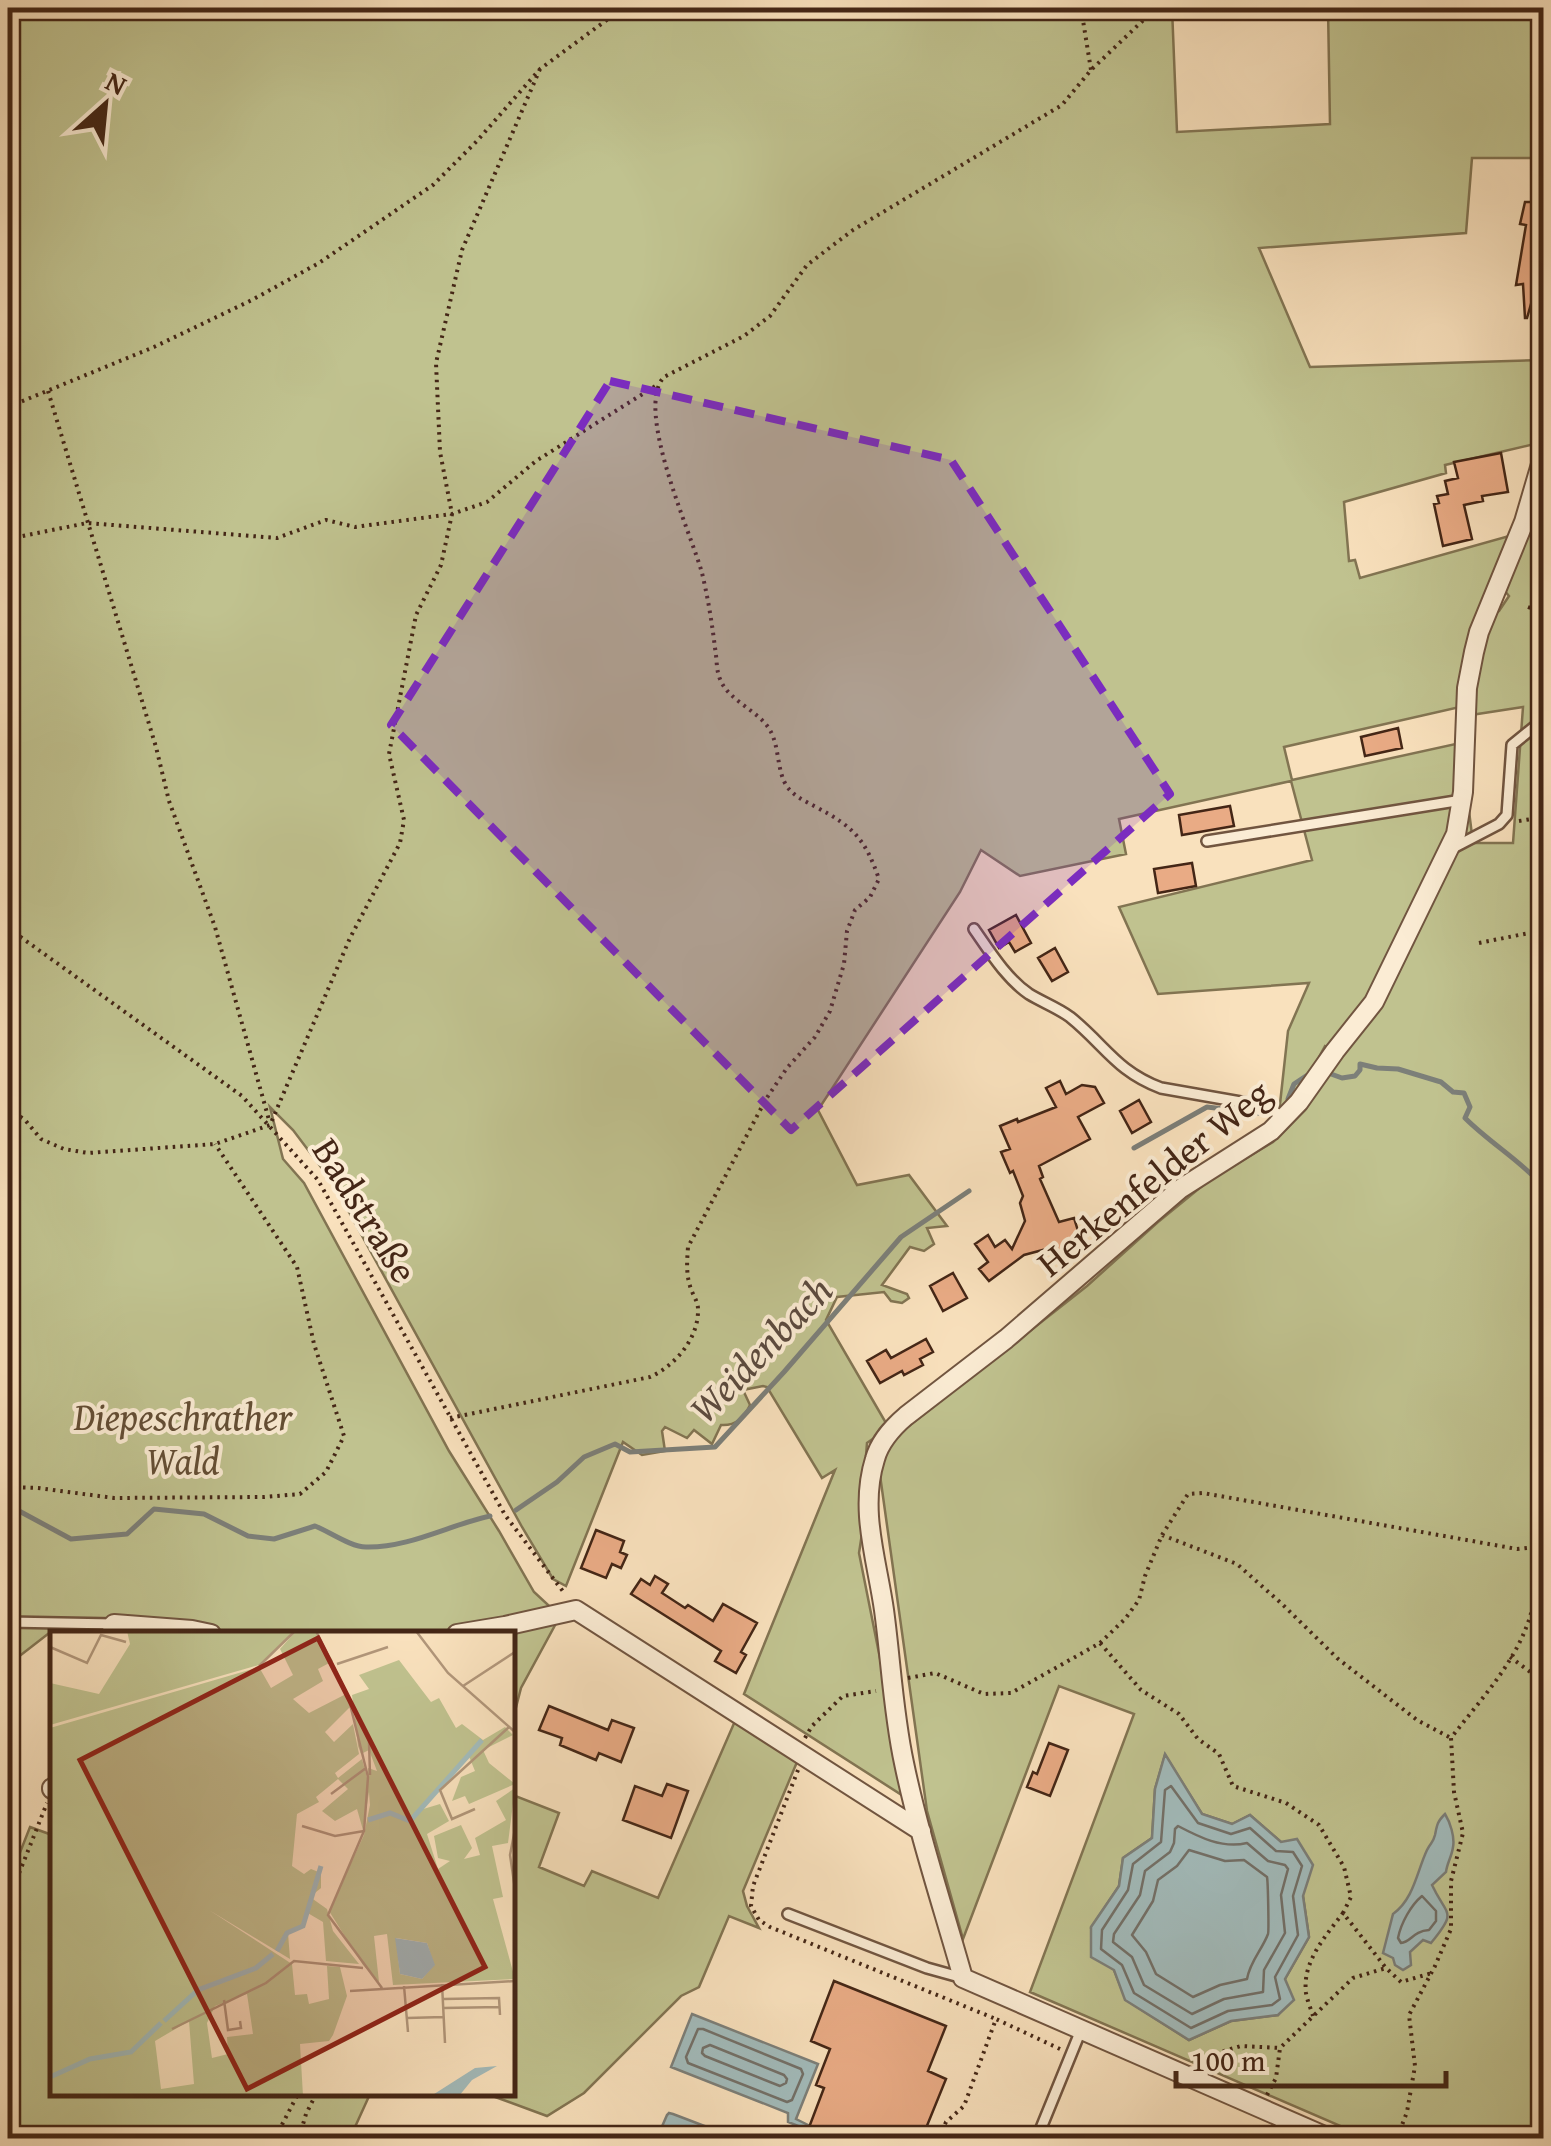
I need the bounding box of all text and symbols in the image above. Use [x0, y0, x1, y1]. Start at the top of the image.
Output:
north arrow [55, 55, 155, 155]
text: N [99, 60, 134, 105]
street label: Herkenfelder Weg [1024, 1065, 1282, 1289]
street label: Badstraße [299, 1127, 433, 1293]
water label: Weidenbach [675, 1262, 845, 1436]
park label: Diepeschrather Wald [73, 1388, 294, 1488]
inset map [50, 1631, 515, 2096]
scale bar [1176, 2026, 1446, 2088]
text: 100 m [1191, 2038, 1266, 2082]

